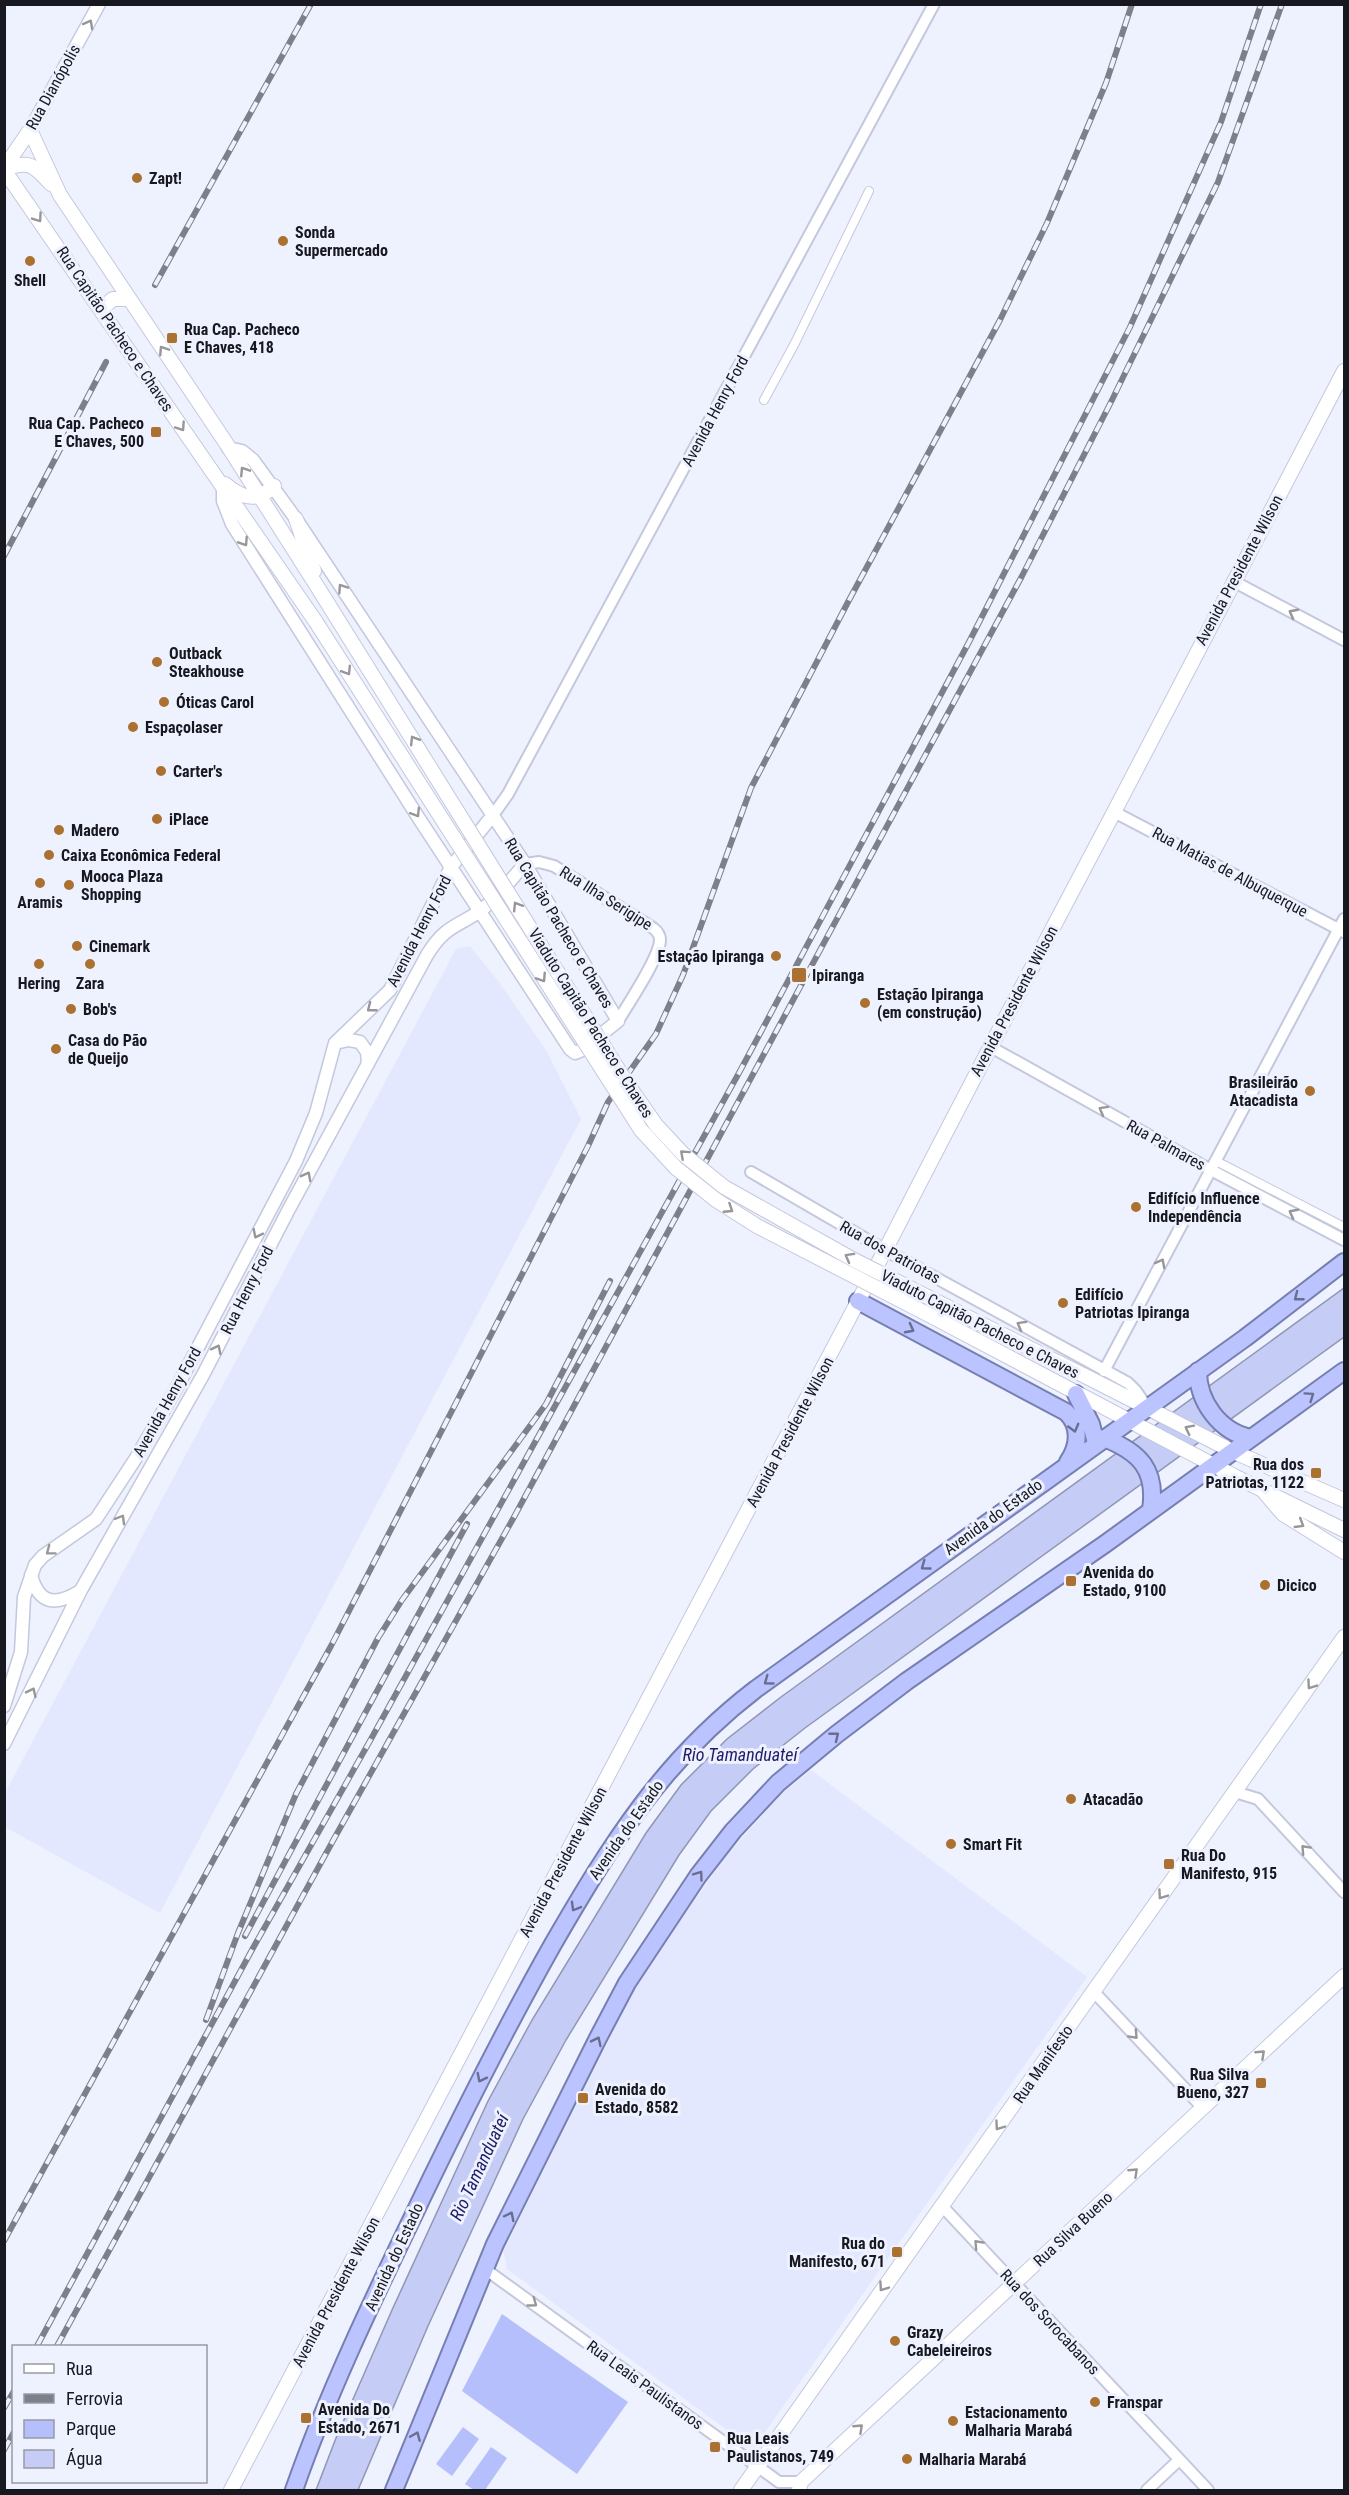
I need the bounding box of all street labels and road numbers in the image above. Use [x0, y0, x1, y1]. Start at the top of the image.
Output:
street label: Rua Dianópolis [22, 41, 84, 133]
street label: Rua Capitão Pacheco e Chaves [53, 243, 177, 415]
street label: Avenida Henry Ford [678, 352, 752, 470]
street label: Avenida Presidente Wilson [1191, 492, 1287, 648]
street label: Rua Matias de Albuquerque [1149, 823, 1311, 921]
street label: Rua Capitão Pacheco e Chaves [501, 834, 617, 1012]
street label: Rua Ilha Serigipe [556, 862, 656, 934]
street label: Avenida Henry Ford [383, 872, 455, 990]
street label: Avenida Presidente Wilson [966, 923, 1062, 1079]
street label: Viaduto Capitão Pacheco e Chaves [525, 925, 657, 1121]
street label: Rua Palmares [1123, 1116, 1209, 1174]
street label: Rua dos Patriotas [836, 1217, 944, 1287]
street label: Rua Henry Ford [217, 1243, 277, 1337]
street label: Viaduto Capitão Pacheco e Chaves [878, 1266, 1082, 1382]
street label: Avenida Henry Ford [129, 1344, 205, 1460]
street label: Avenida Presidente Wilson [742, 1354, 838, 1510]
street label: Avenida do Estado [940, 1475, 1046, 1559]
street label: Avenida do Estado [585, 1777, 667, 1883]
street label: Avenida Presidente Wilson [515, 1784, 611, 1940]
street label: Rua Manifesto [1009, 2021, 1077, 2107]
street label: Rua Silva Bueno [1030, 2188, 1116, 2270]
street label: Avenida do Estado [361, 2200, 427, 2314]
street label: Avenida Presidente Wilson [288, 2214, 384, 2370]
street label: Rua dos Sorocabanos [996, 2265, 1104, 2379]
street label: Rua Leais Paulistanos [583, 2336, 707, 2434]

